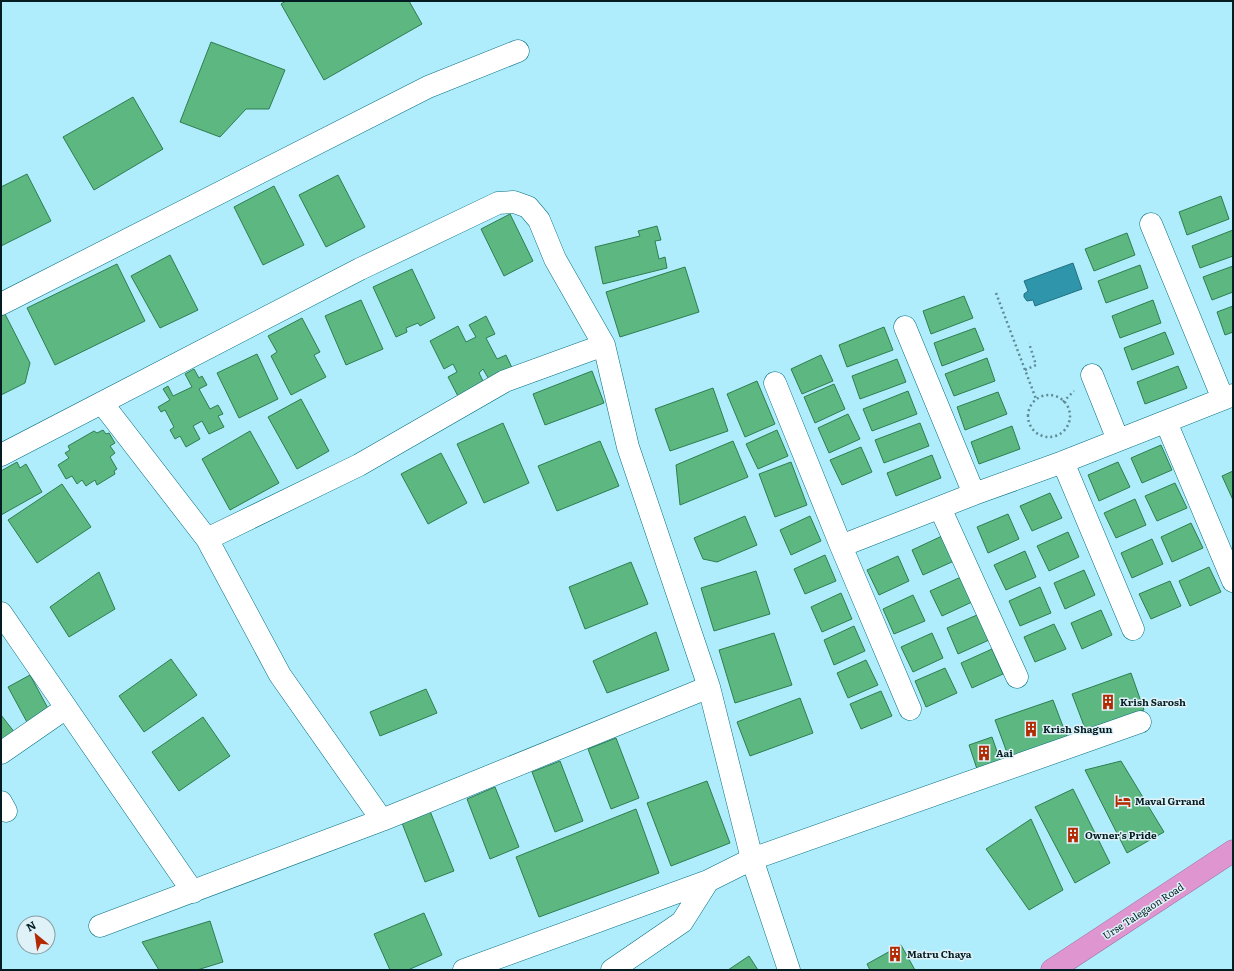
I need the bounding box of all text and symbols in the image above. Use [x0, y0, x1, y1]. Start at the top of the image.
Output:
building icon: Krish Sarosh [1099, 693, 1117, 711]
place label: Krish Sarosh [1120, 694, 1186, 709]
building icon: Krish Shagun [1022, 720, 1040, 738]
place label: Krish Shagun [1043, 721, 1112, 736]
building icon: Aai [975, 744, 993, 762]
place label: Aai [996, 745, 1013, 760]
hotel icon: Maval Grrand [1114, 792, 1132, 810]
place label: Maval Grrand [1135, 793, 1206, 808]
building icon: Owner's Pride [1064, 826, 1082, 844]
place label: Owner's Pride [1085, 827, 1157, 842]
street label: Urse Talegaon Road [1099, 879, 1186, 943]
north arrow [16, 915, 56, 955]
text: N [23, 916, 39, 935]
building icon: Matru Chaya [886, 945, 904, 963]
place label: Matru Chaya [907, 946, 972, 961]

